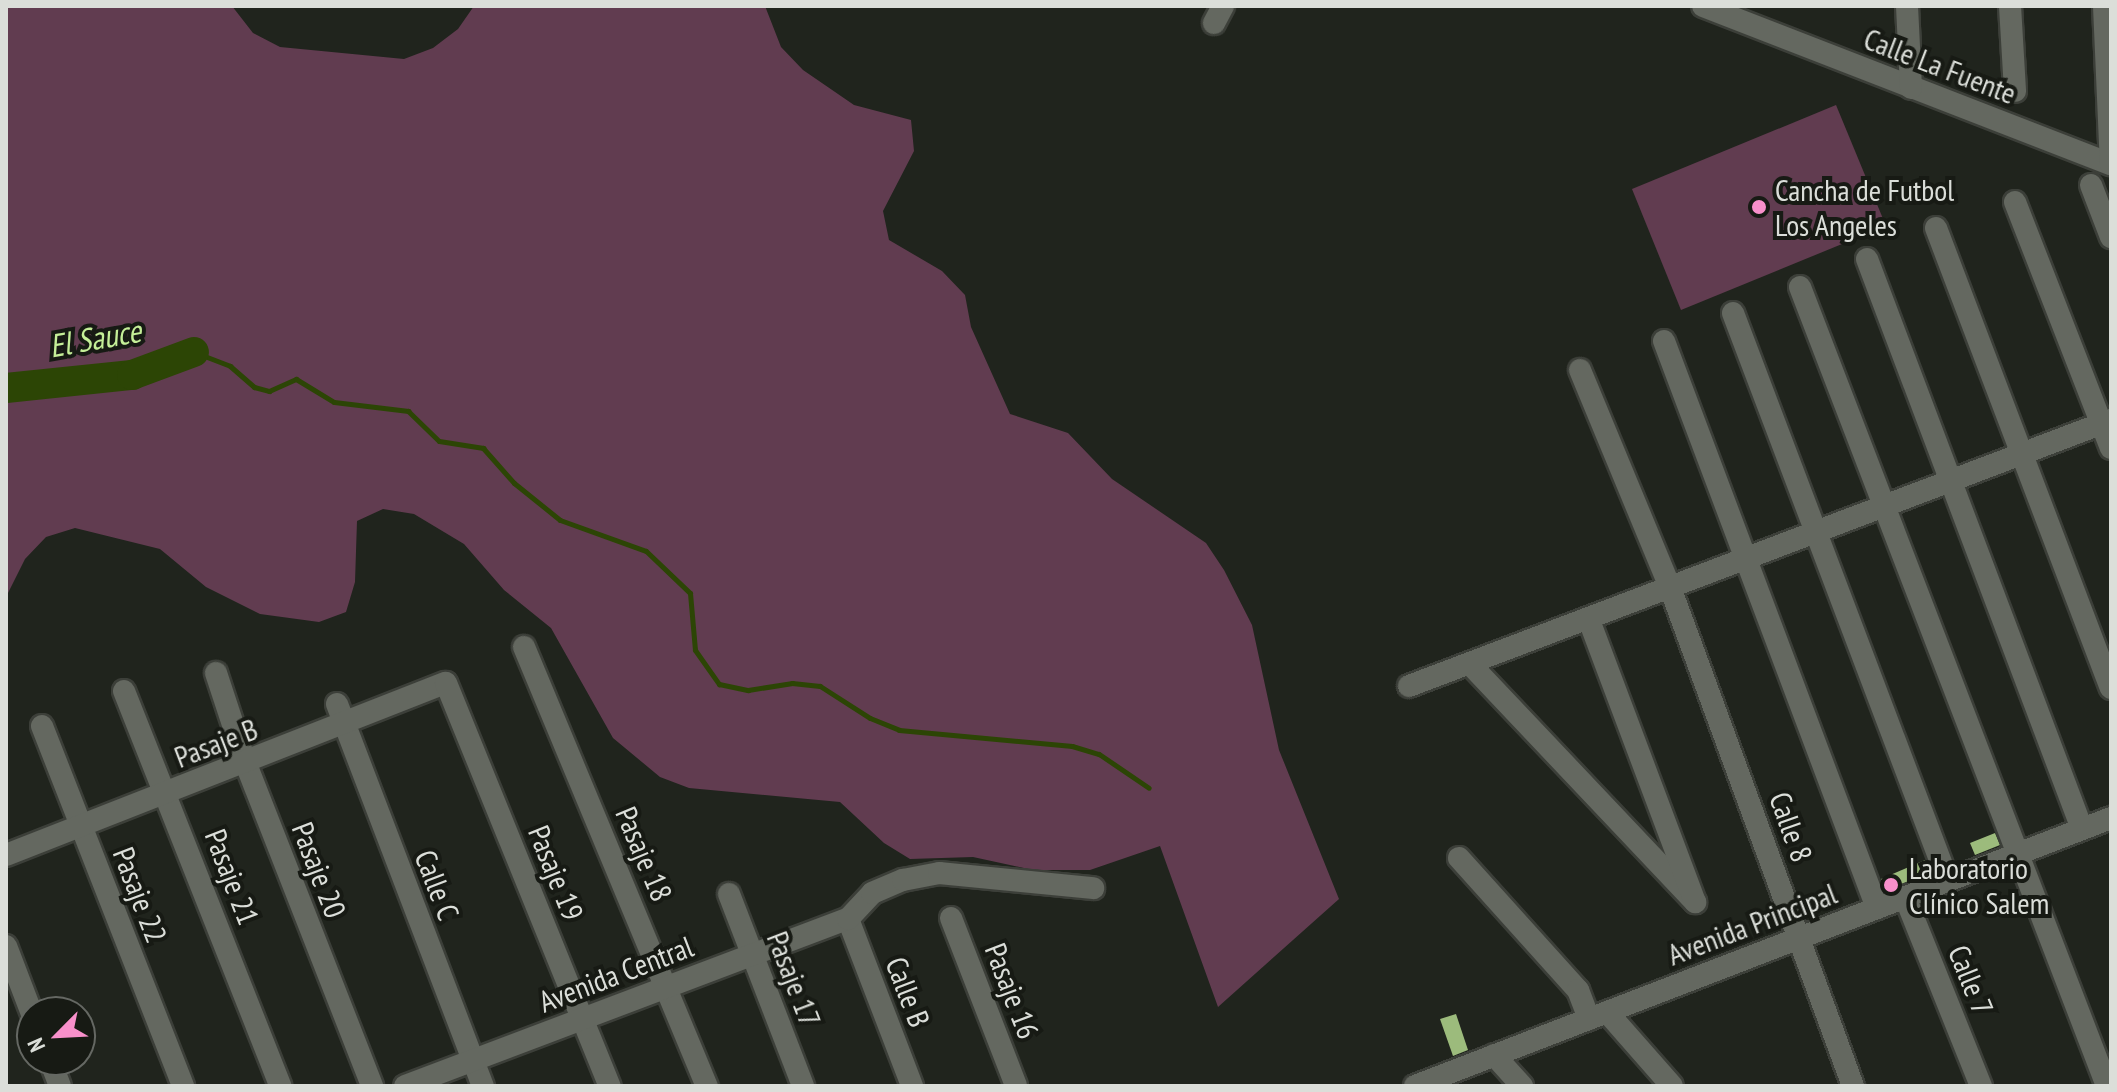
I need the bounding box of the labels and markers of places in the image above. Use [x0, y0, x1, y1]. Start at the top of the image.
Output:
place label: Cancha de Futbol Los Angeles [1775, 172, 1954, 242]
marker: Cancha de Futbol Los Angeles [1750, 198, 1768, 216]
place label: Laboratorio Clínico Salem [1909, 850, 2049, 920]
marker: Laboratorio Clínico Salem [1880, 874, 1902, 896]

